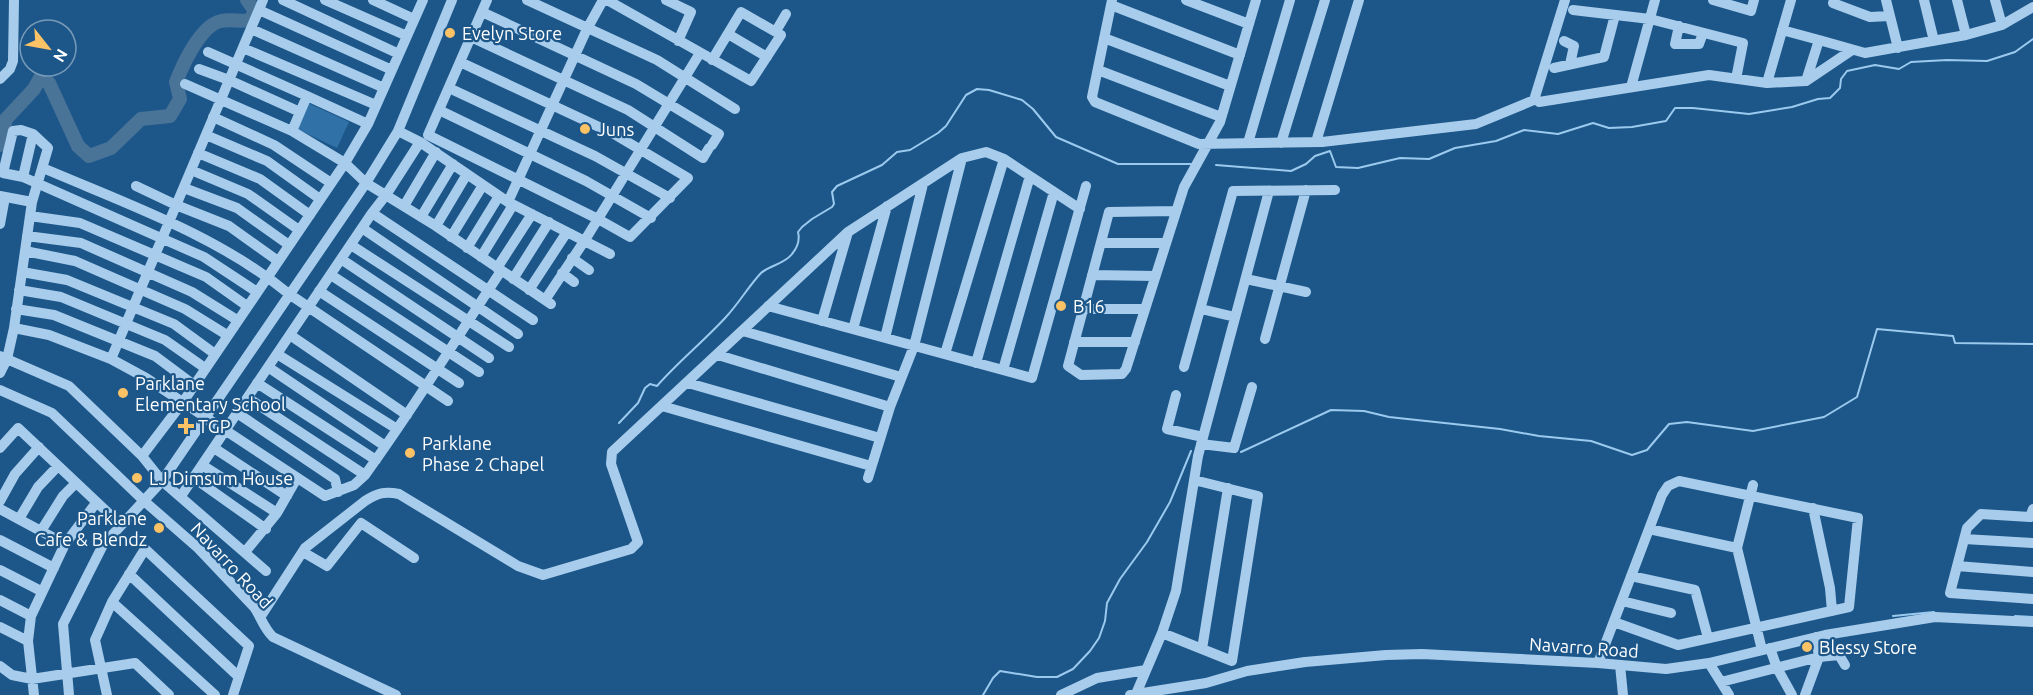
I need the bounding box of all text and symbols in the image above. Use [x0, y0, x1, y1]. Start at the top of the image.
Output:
north arrow [18, 18, 78, 78]
place label: Evelyn Store [462, 23, 562, 43]
marker: Evelyn Store [443, 26, 457, 40]
text: N [50, 46, 72, 65]
place label: Juns [597, 119, 634, 139]
marker: Juns [578, 122, 592, 136]
place label: B16 [1073, 296, 1105, 316]
marker: B16 [1054, 299, 1068, 313]
place label: Parklane Elementary School [135, 373, 286, 414]
marker: Parklane Elementary School [116, 386, 130, 400]
place label: TGP [198, 416, 231, 436]
marker: TGP [179, 419, 193, 433]
place label: Parklane Phase 2 Chapel [422, 433, 544, 474]
marker: Parklane Phase 2 Chapel [403, 446, 417, 460]
place label: LJ Dimsum House [149, 468, 293, 488]
marker: LJ Dimsum House [130, 471, 144, 485]
place label: Parklane Cafe & Blendz [35, 508, 147, 549]
street label: Navarro Road [187, 518, 277, 612]
marker: Parklane Cafe & Blendz [152, 521, 166, 535]
street label: Navarro Road [1528, 633, 1640, 661]
place label: Blessy Store [1819, 637, 1917, 657]
marker: Blessy Store [1800, 640, 1814, 654]

